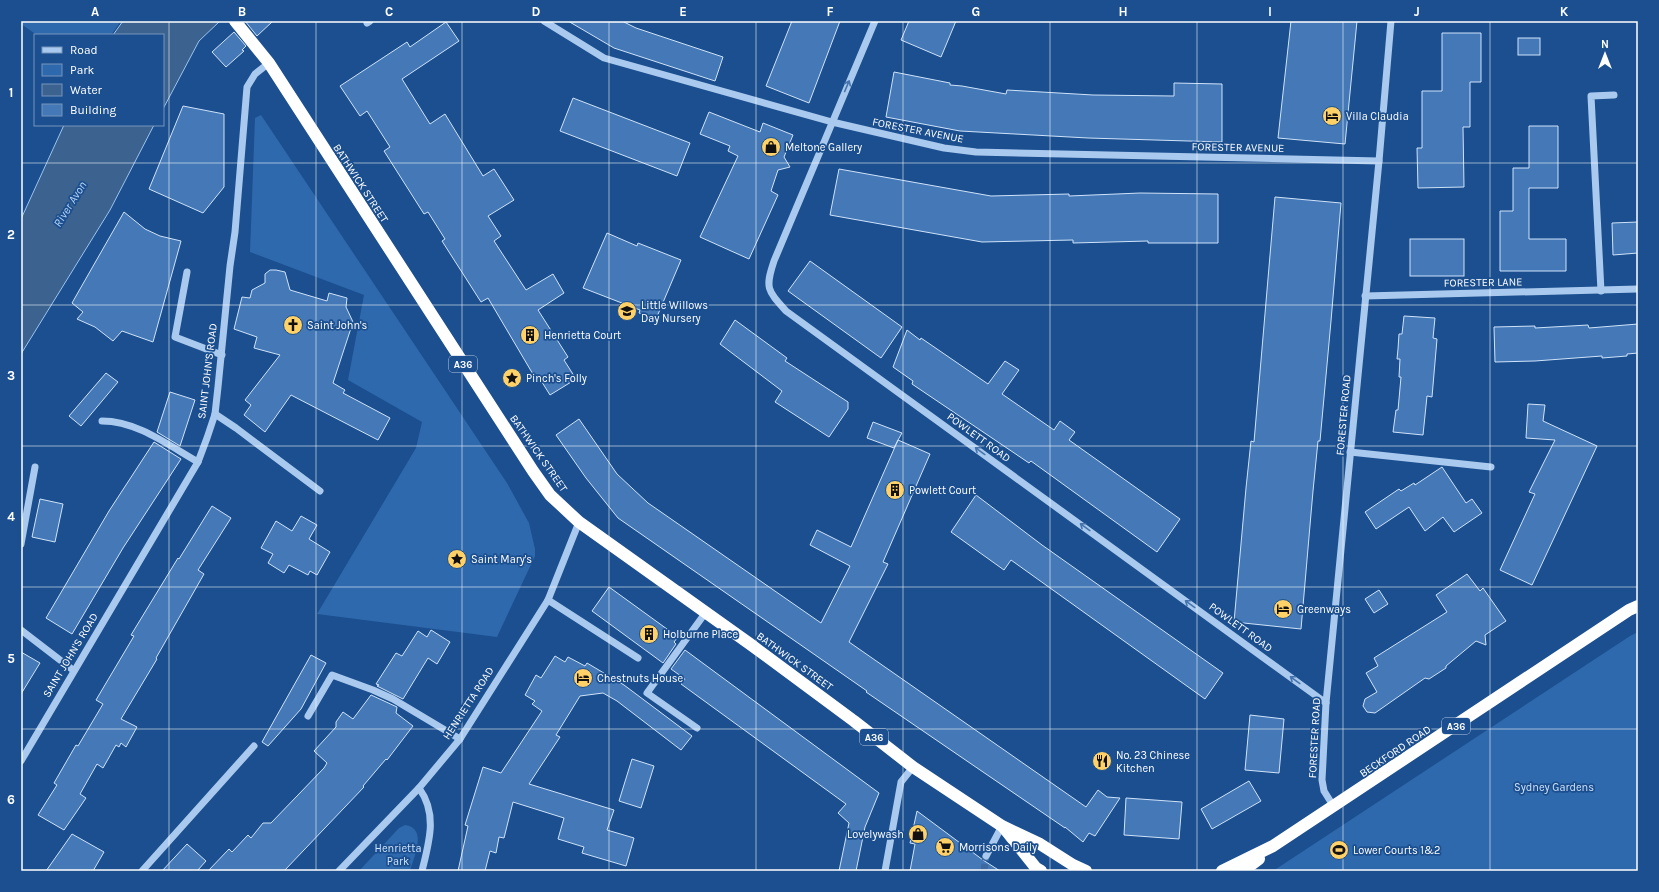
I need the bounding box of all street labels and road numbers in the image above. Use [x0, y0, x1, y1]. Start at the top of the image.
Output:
street label: FORESTER AVENUE [871, 115, 965, 146]
street label: FORESTER AVENUE [1192, 140, 1284, 155]
street label: BATHWICK STREET [330, 141, 391, 226]
street label: FORESTER LANE [1444, 275, 1522, 290]
street label: SAINT JOHN'S ROAD [195, 322, 220, 420]
road number: A36 [449, 356, 477, 372]
street label: FORESTER ROAD [1333, 374, 1353, 456]
street label: POWLETT ROAD [944, 410, 1013, 465]
street label: BATHWICK STREET [507, 412, 570, 495]
street label: POWLETT ROAD [1206, 600, 1275, 655]
street label: SAINT JOHN'S ROAD [40, 611, 101, 700]
street label: BATHWICK STREET [754, 629, 836, 694]
street label: HENRIETTA ROAD [440, 665, 497, 742]
street label: FORESTER ROAD [1306, 697, 1323, 779]
road number: A36 [1442, 718, 1470, 734]
street label: BECKFORD ROAD [1357, 723, 1433, 780]
road number: A36 [860, 729, 888, 745]

